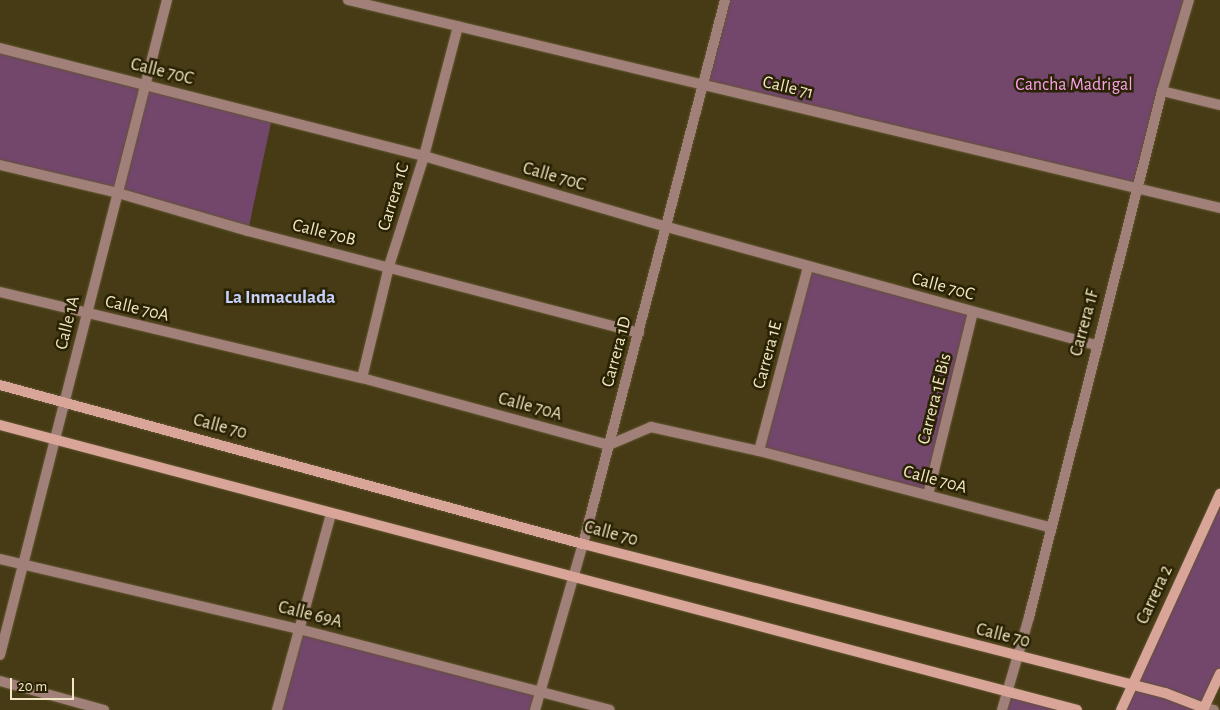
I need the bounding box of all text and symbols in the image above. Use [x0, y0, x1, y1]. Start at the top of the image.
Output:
street label: Calle 70C [128, 54, 196, 90]
street label: Calle 71 [760, 72, 816, 104]
park label: Cancha Madrigal [1015, 74, 1133, 96]
street label: Calle 70C [520, 158, 588, 196]
street label: Carrera 1C [373, 160, 415, 234]
street label: Calle 70B [290, 215, 358, 251]
street label: Calle 70C [909, 268, 977, 306]
district label: La Inmaculada [225, 287, 335, 309]
street label: Carrera 1F [1066, 287, 1104, 359]
street label: Calle 70A [103, 291, 171, 327]
street label: Calle 1A [51, 294, 85, 352]
street label: Carrera 1D [597, 314, 637, 390]
street label: Carrera 1E [749, 319, 787, 391]
street label: Carrera 1E Bis [913, 351, 957, 447]
street label: Calle 70A [496, 388, 564, 426]
street label: Calle 70 [191, 409, 249, 445]
street label: Calle 70A [901, 461, 969, 499]
street label: Calle 70 [582, 516, 640, 552]
street label: Carrera 2 [1132, 562, 1178, 628]
street label: Calle 69A [276, 597, 344, 633]
street label: Calle 70 [974, 619, 1032, 653]
scale bar [12, 668, 76, 700]
text: 20 m [18, 679, 47, 694]

